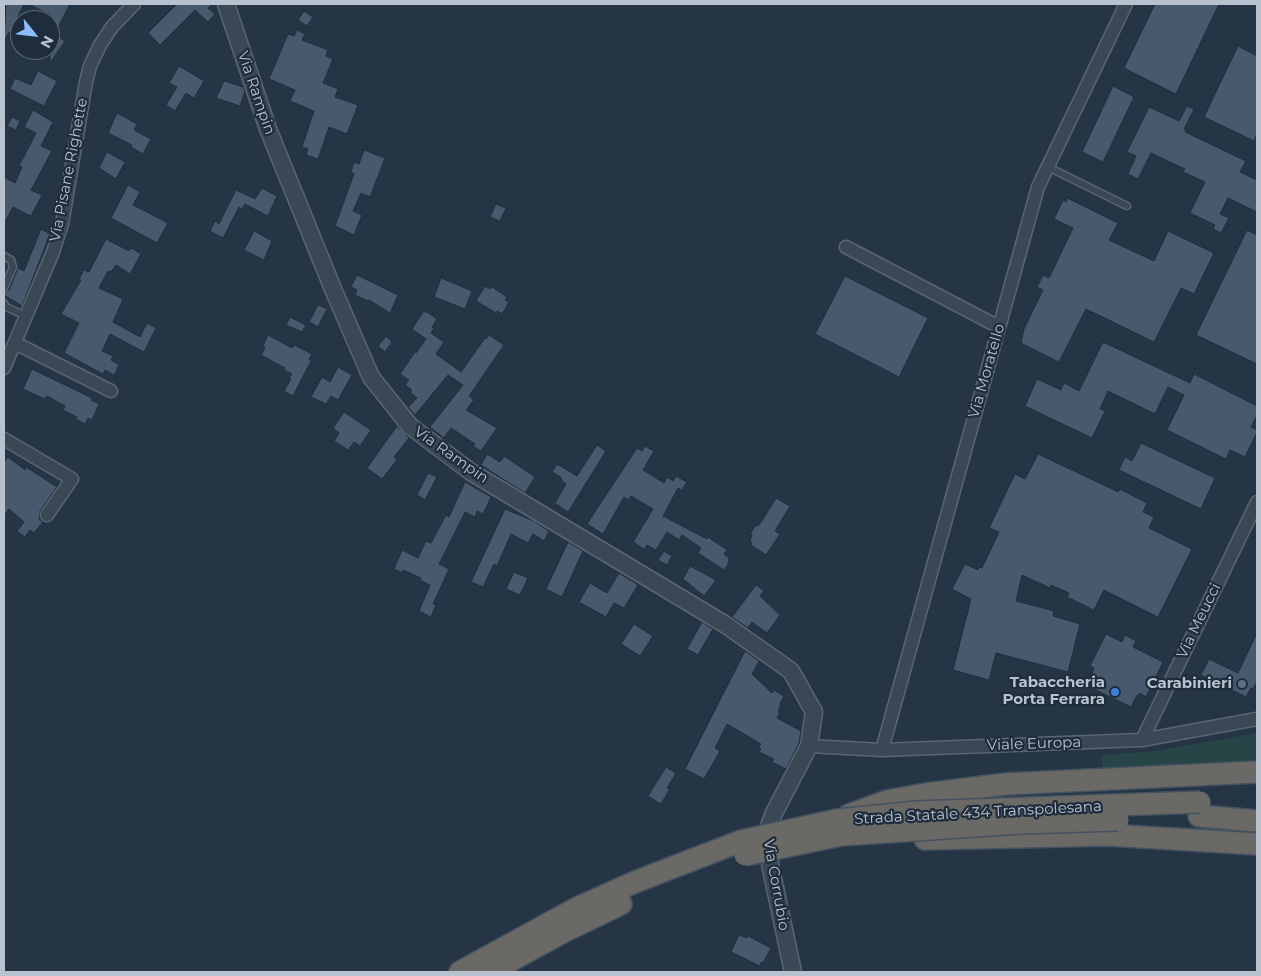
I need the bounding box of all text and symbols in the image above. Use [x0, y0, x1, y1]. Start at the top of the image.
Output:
north arrow [10, 10, 60, 60]
text: N [37, 32, 58, 51]
street label: Via Rampin [233, 49, 279, 137]
street label: Via Pisane Righette [46, 97, 92, 243]
street label: Via Moratello [965, 322, 1009, 420]
street label: Via Rampin [410, 423, 492, 487]
street label: Via Meucci [1173, 581, 1225, 661]
place label: Tabaccheria Porta Ferrara [1002, 674, 1105, 709]
place label: Carabinieri [1147, 675, 1232, 693]
marker: Carabinieri [1236, 678, 1248, 690]
marker: Tabaccheria Porta Ferrara [1109, 686, 1121, 698]
street label: Viale Europa [987, 733, 1081, 755]
street label: Strada Statale 434 Transpolesana [854, 798, 1102, 828]
street label: Via Corrubio [759, 838, 793, 932]

